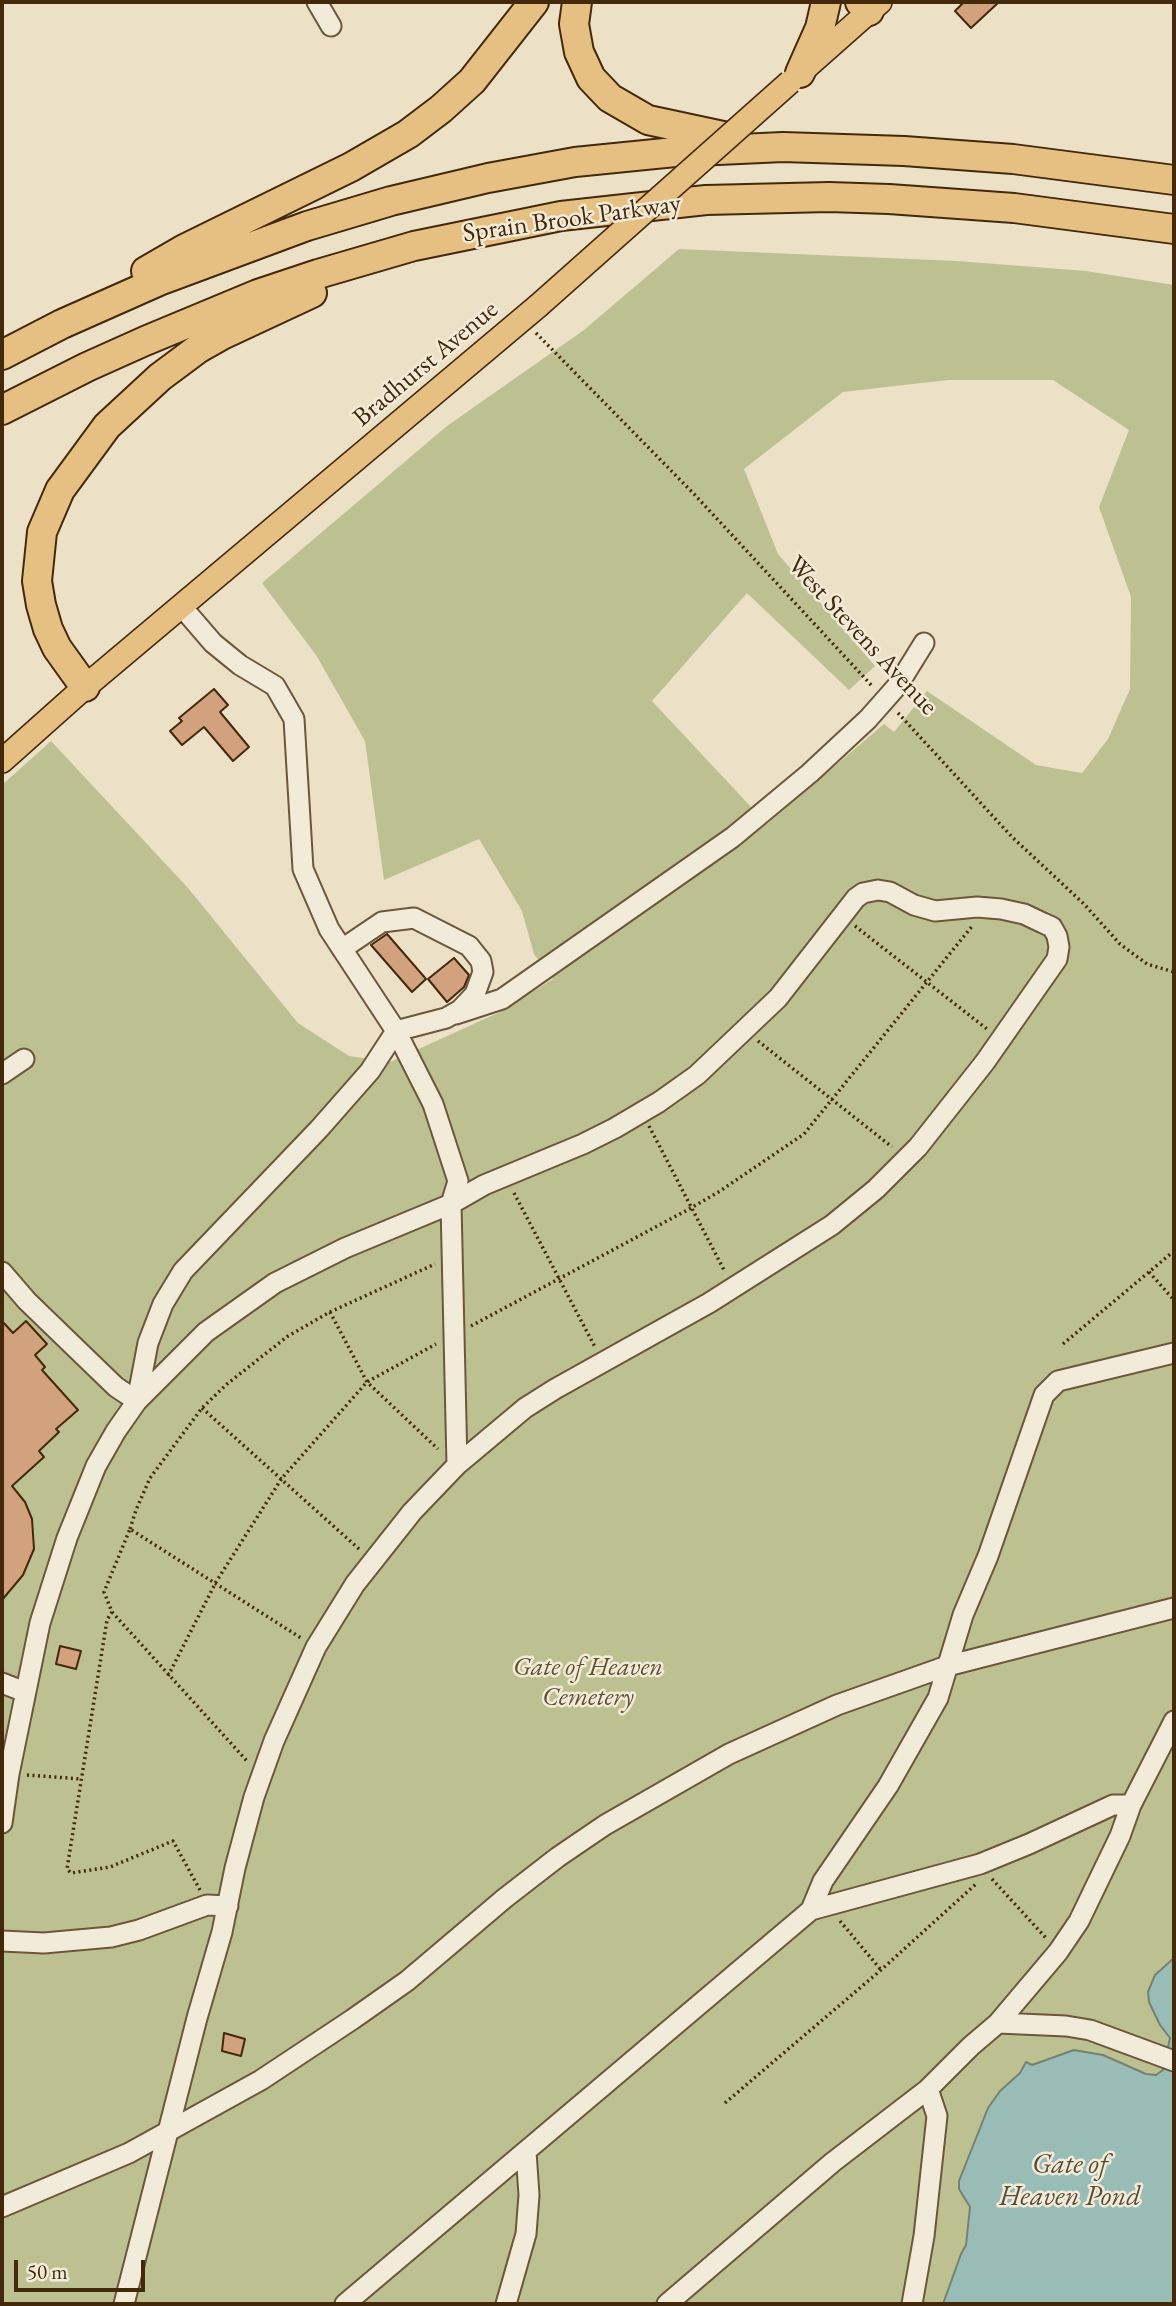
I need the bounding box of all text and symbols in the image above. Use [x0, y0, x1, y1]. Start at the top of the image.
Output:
street label: Sprain Brook Parkway [461, 188, 683, 250]
street label: Bradhurst Avenue [347, 294, 505, 434]
street label: West Stevens Avenue [780, 550, 944, 722]
park label: Gate of Heaven Cemetery [513, 1652, 663, 1714]
water label: Gate of Heaven Pond [999, 2148, 1141, 2214]
scale bar [18, 2246, 149, 2290]
text: 50 m [27, 2258, 68, 2285]

